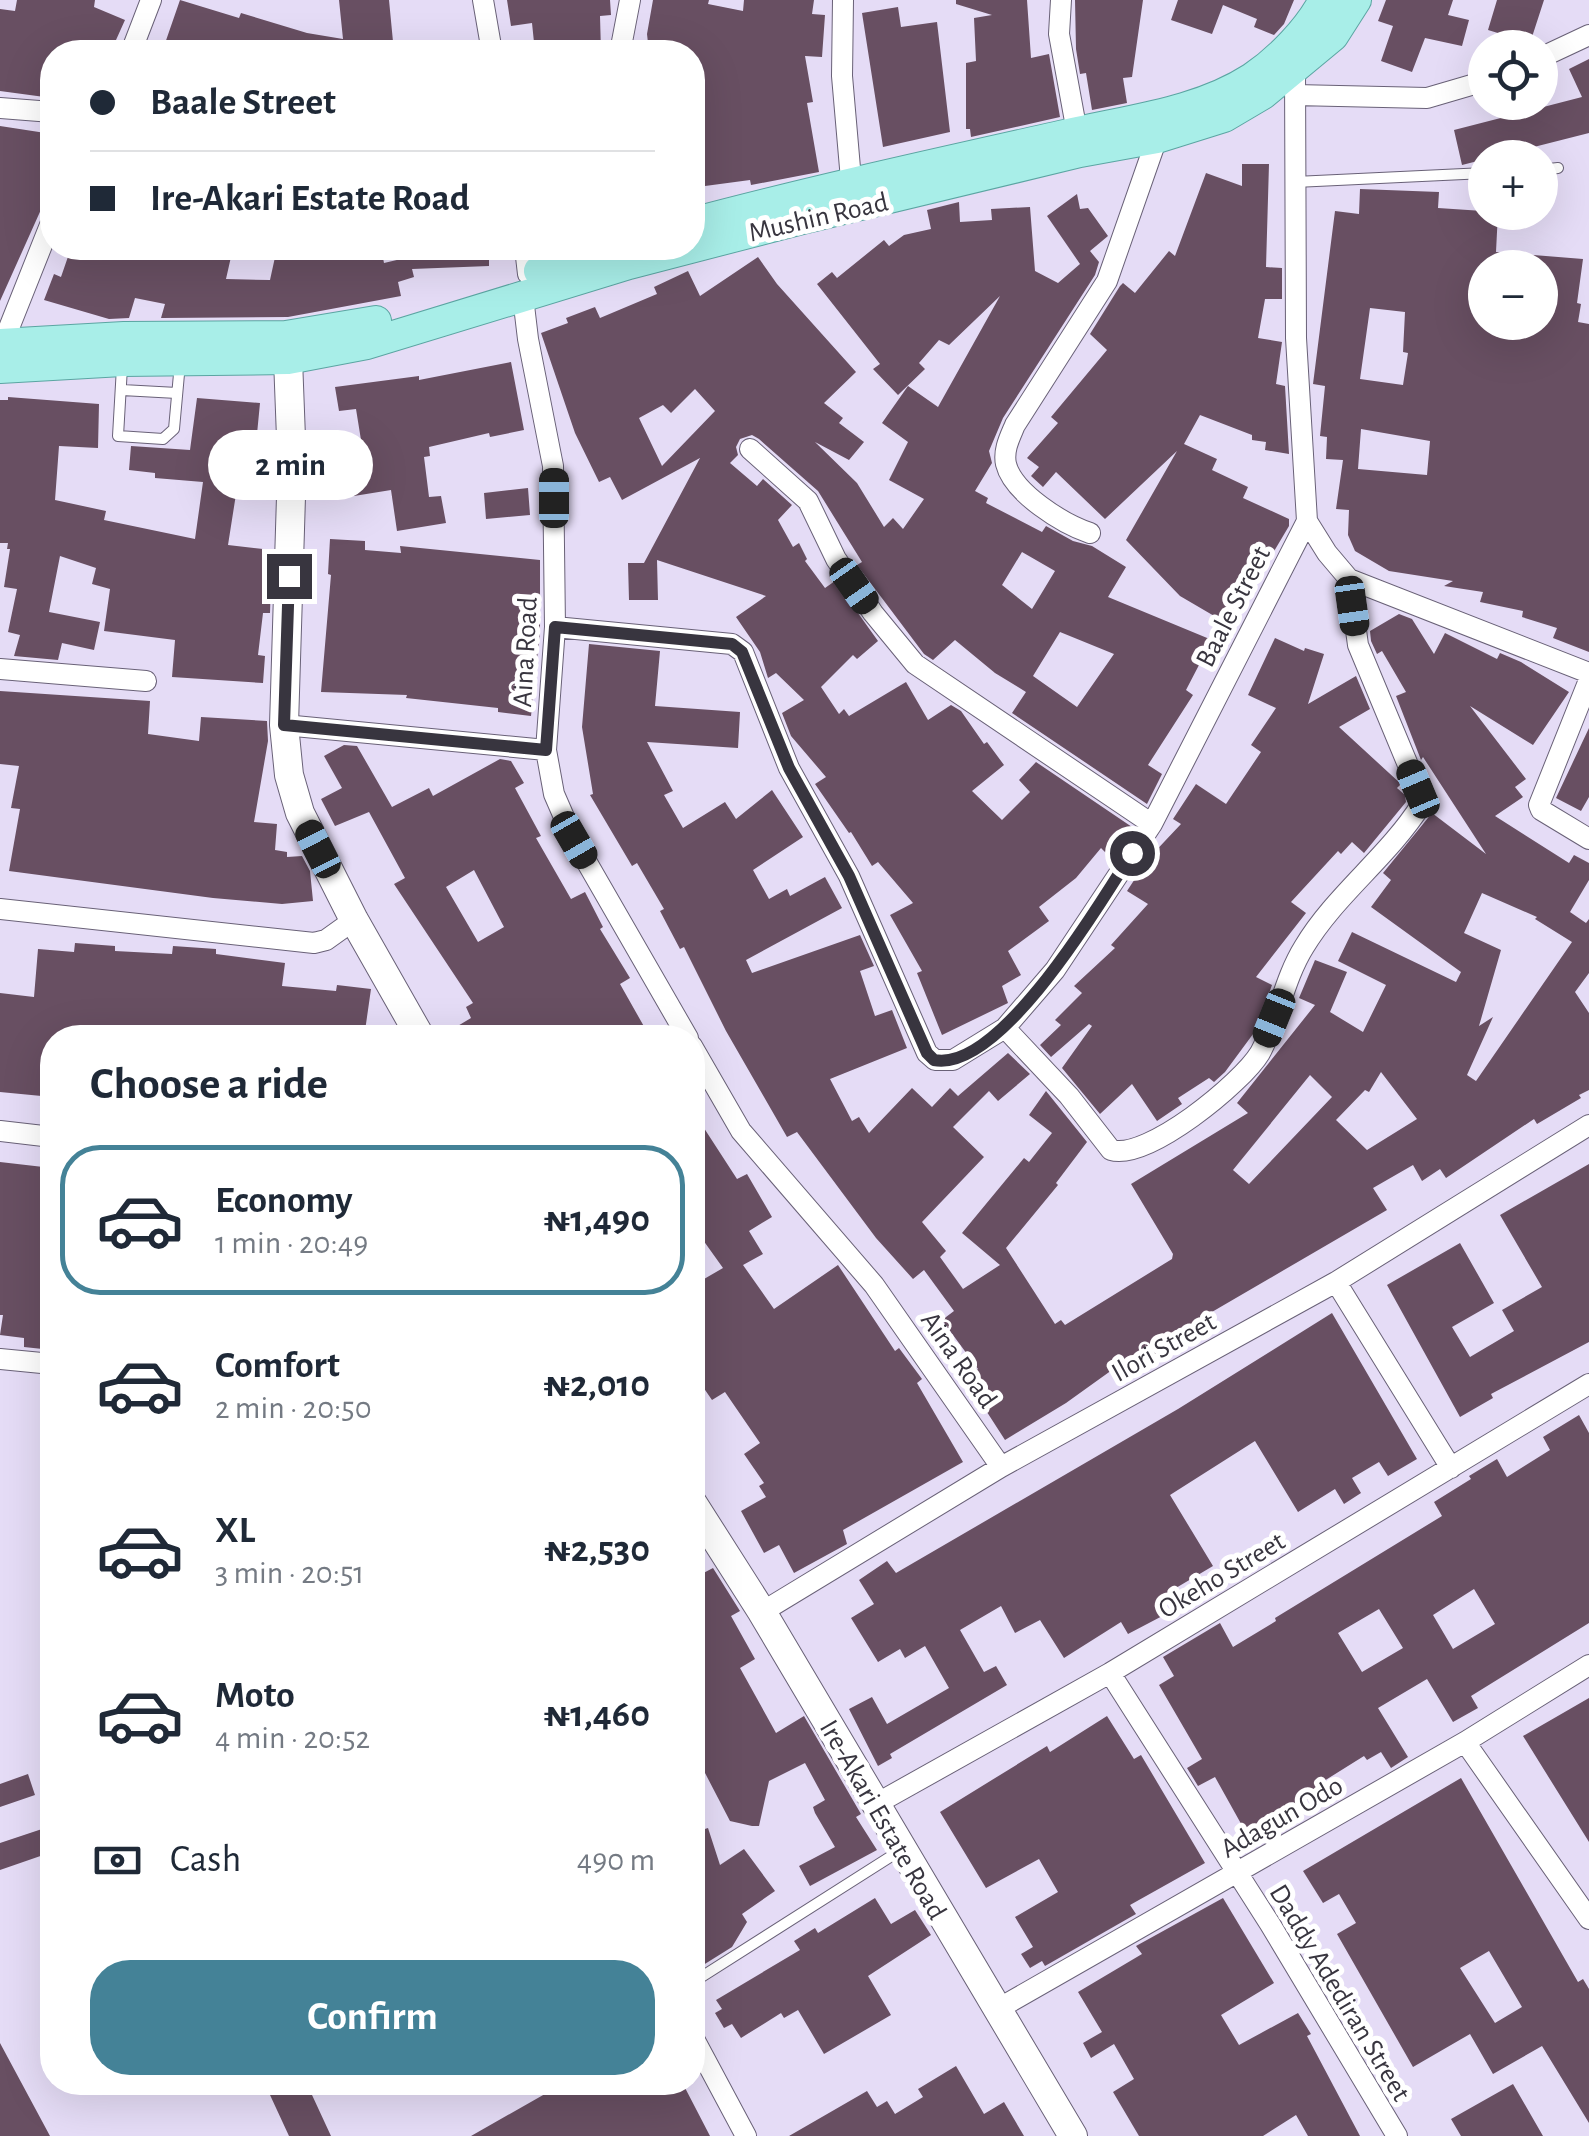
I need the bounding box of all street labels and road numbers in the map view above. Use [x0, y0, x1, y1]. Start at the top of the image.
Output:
street label: Mushin Road [746, 188, 891, 248]
street label: Baale Street [1192, 542, 1276, 672]
street label: Aina Road [509, 596, 543, 708]
street label: Aina Road [915, 1307, 1002, 1414]
street label: Ilori Street [1107, 1308, 1221, 1388]
street label: Okeho Street [1154, 1527, 1290, 1624]
street label: Ire-Akari Estate Road [814, 1715, 951, 1925]
street label: Adagun Odo [1216, 1772, 1348, 1864]
street label: Daddy Adediran Street [1264, 1880, 1415, 2106]

